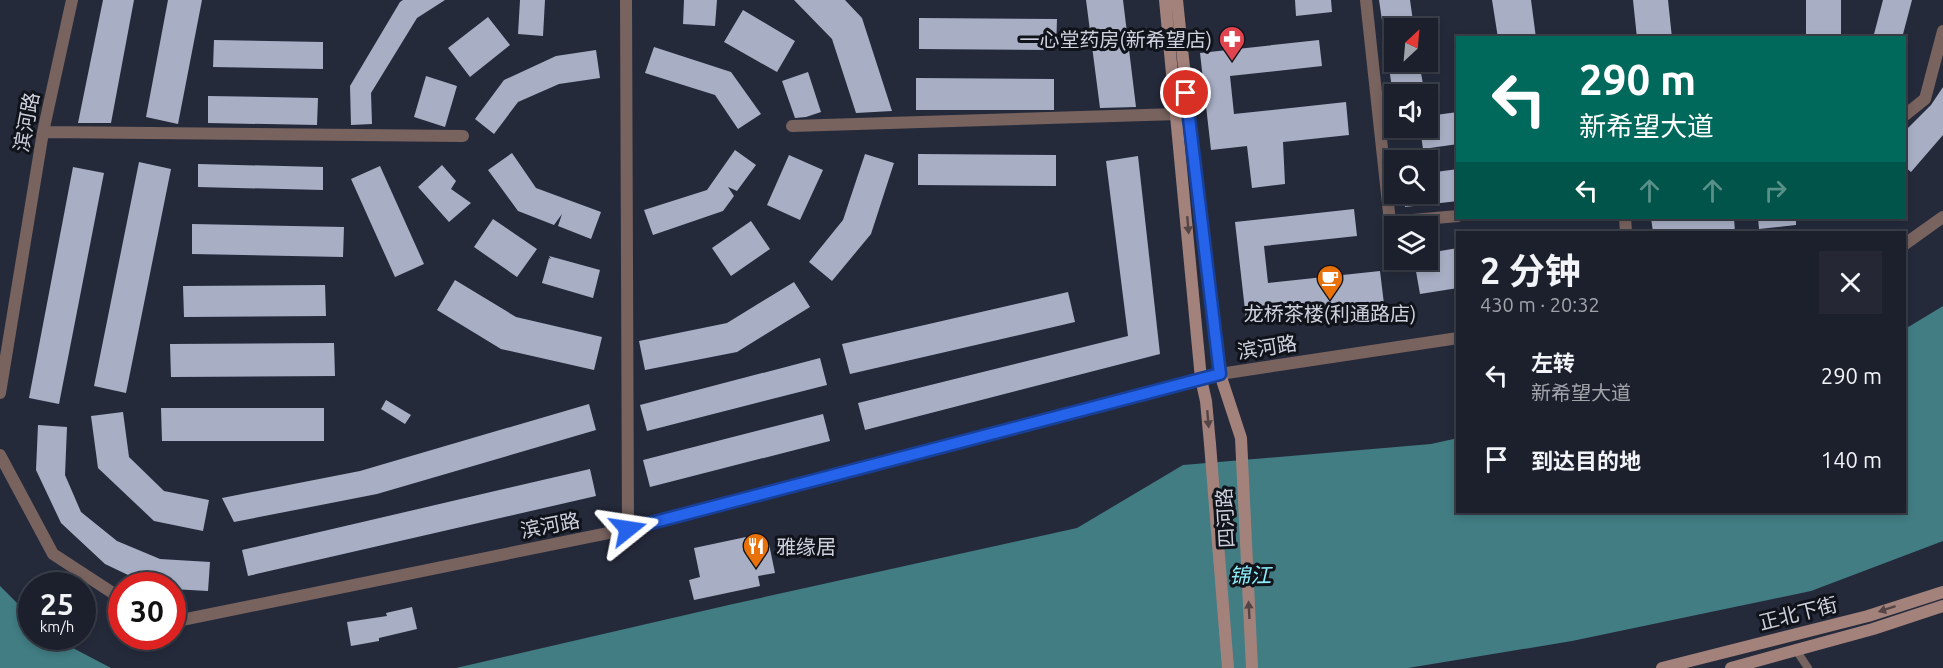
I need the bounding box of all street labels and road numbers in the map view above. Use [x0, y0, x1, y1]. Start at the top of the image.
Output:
street label: 滨河路 [9, 90, 43, 154]
street label: 滨河路 [1236, 331, 1298, 363]
street label: 四河路 [1212, 487, 1238, 549]
street label: 滨河路 [518, 508, 582, 542]
street label: 正北下街 [1756, 592, 1840, 634]

